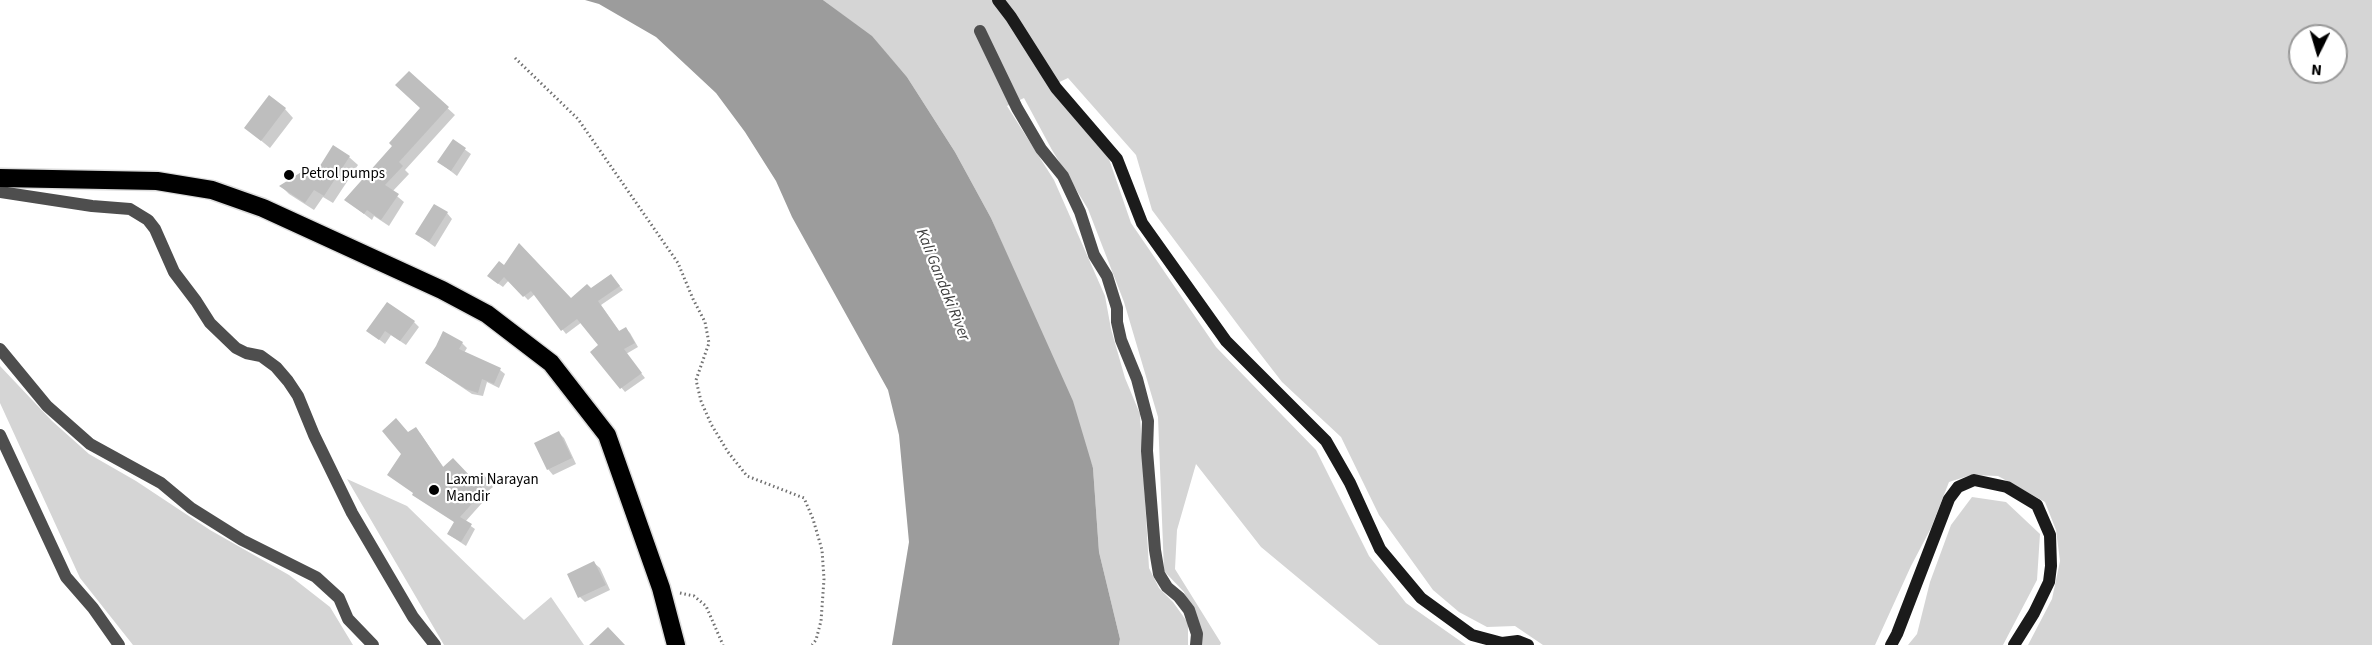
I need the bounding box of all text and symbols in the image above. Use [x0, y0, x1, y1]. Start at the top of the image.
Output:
north arrow [2288, 24, 2348, 84]
text: N [2310, 59, 2323, 81]
place label: Petrol pumps [301, 166, 385, 184]
marker: Petrol pumps [282, 168, 296, 182]
water label: Kali Gandaki River [911, 226, 973, 344]
place label: Laxmi Narayan Mandir [446, 472, 539, 507]
marker: Laxmi Narayan Mandir [427, 483, 441, 497]

